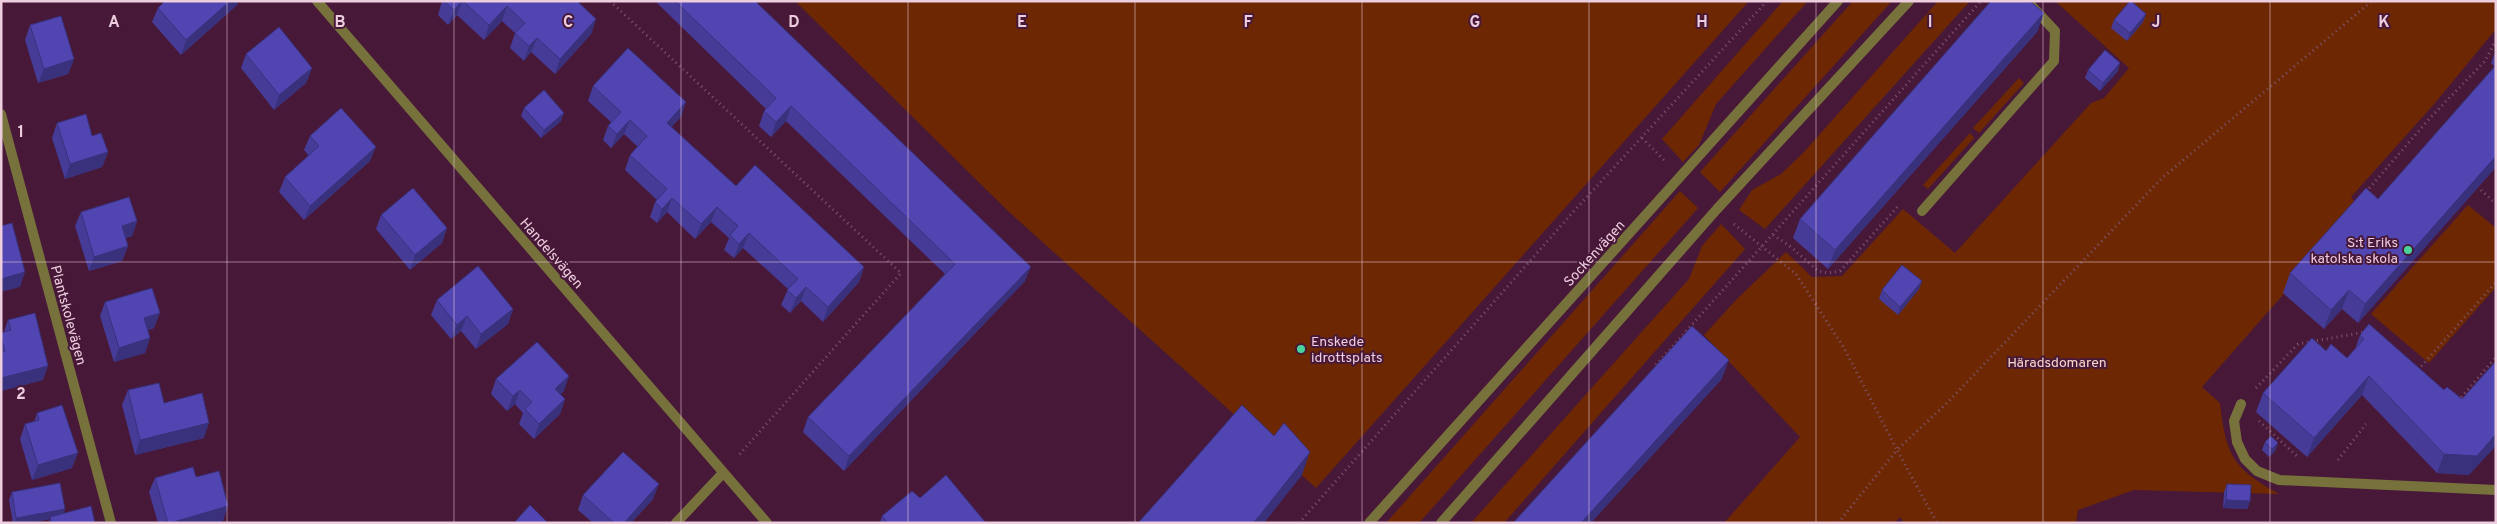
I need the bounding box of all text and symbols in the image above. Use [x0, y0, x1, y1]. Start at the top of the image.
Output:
text: A [108, 13, 120, 33]
text: B [334, 13, 346, 33]
text: C [563, 13, 573, 33]
text: D [788, 13, 800, 33]
text: E [1017, 13, 1027, 33]
text: F [1243, 13, 1253, 33]
text: G [1470, 13, 1480, 33]
text: H [1696, 13, 1708, 33]
text: I [1928, 13, 1932, 33]
text: J [2152, 13, 2160, 33]
text: K [2378, 13, 2390, 33]
text: 1 [18, 123, 24, 143]
street label: Handelsvägen [516, 215, 586, 293]
street label: Sockenvägen [1561, 217, 1629, 291]
place label: S:t Eriks katolska skola [2310, 235, 2398, 268]
marker: S:t Eriks katolska skola [2402, 244, 2414, 256]
street label: Plantskolevägen [46, 264, 89, 367]
place label: Enskede idrottsplats [1311, 334, 1382, 367]
marker: Enskede idrottsplats [1295, 343, 1307, 355]
park label: Häradsdomaren [2007, 355, 2107, 372]
text: 2 [16, 385, 26, 405]

